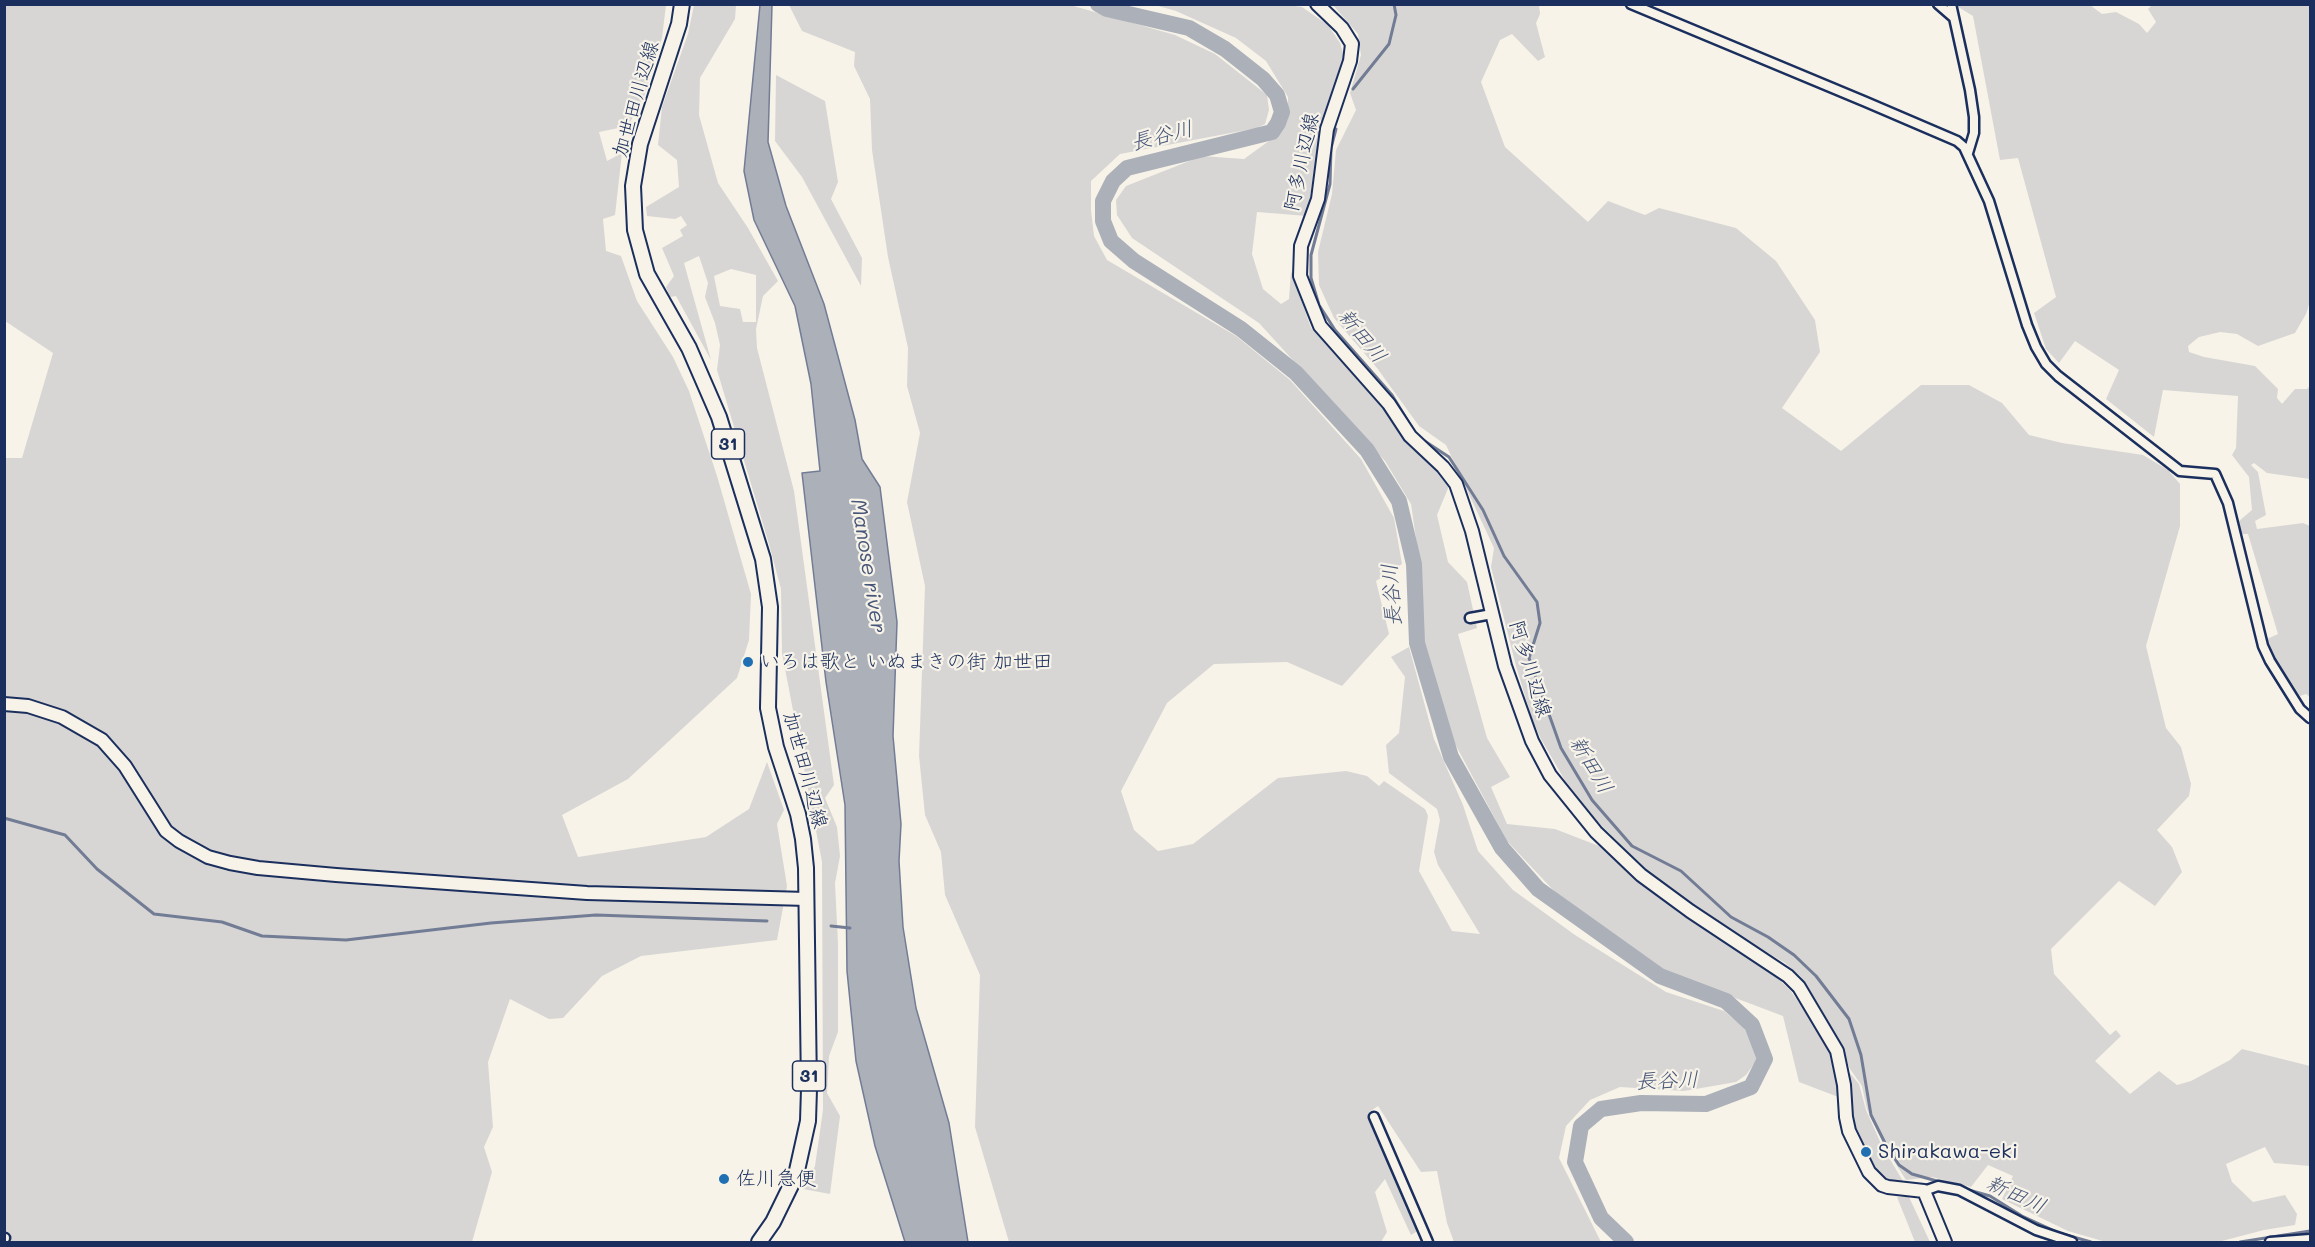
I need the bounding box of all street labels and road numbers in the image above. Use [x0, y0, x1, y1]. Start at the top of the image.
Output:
street label: 加世田川辺線 [608, 38, 664, 160]
street label: 阿多川辺線 [1280, 111, 1324, 213]
road number: 31 [712, 429, 744, 459]
street label: 阿多川辺線 [1504, 618, 1556, 720]
street label: 加世田川辺線 [778, 709, 832, 831]
road number: 31 [792, 1061, 826, 1091]

